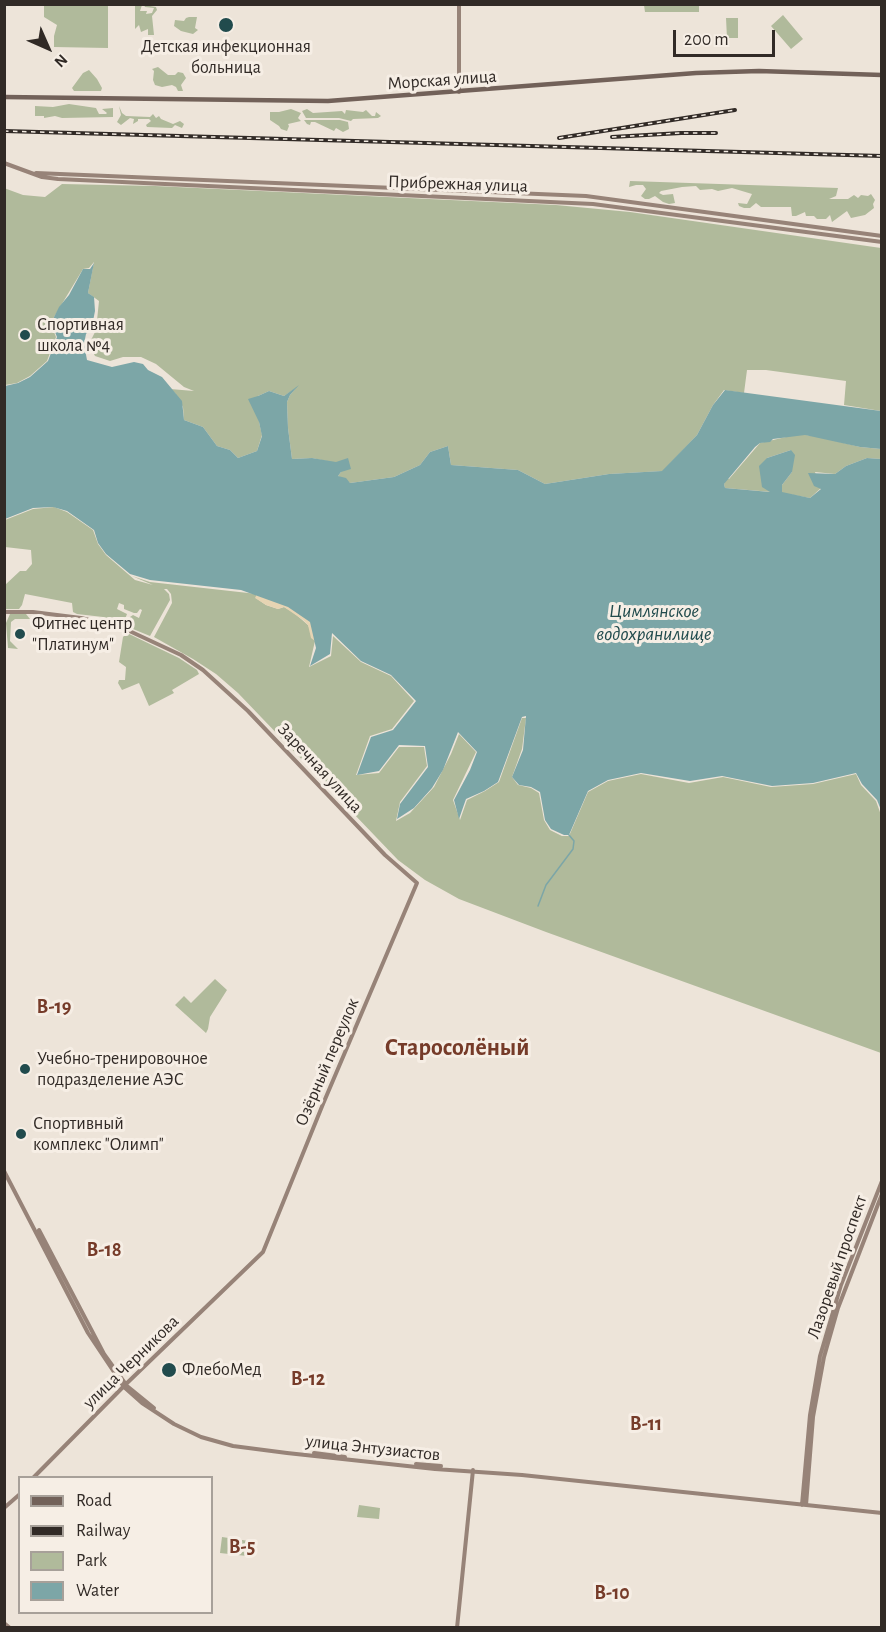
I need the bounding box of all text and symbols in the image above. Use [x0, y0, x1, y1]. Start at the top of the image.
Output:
marker: Детская инфекционная больница [217, 16, 235, 34]
north arrow [18, 18, 78, 78]
scale bar [676, 18, 778, 56]
text: 200 m [684, 31, 729, 49]
place label: Детская инфекционная больница [141, 36, 311, 78]
text: N [51, 51, 70, 70]
street label: Морская улица [387, 65, 497, 95]
street label: Прибрежная улица [388, 171, 528, 197]
place label: Спортивная школа №4 [37, 314, 124, 356]
marker: Спортивная школа №4 [18, 328, 32, 342]
water label: Цимлянское водохранилище [597, 599, 711, 646]
place label: Фитнес центр "Платинум" [32, 613, 132, 656]
marker: Фитнес центр "Платинум" [13, 627, 27, 641]
street label: Заречная улица [273, 719, 367, 817]
district label: В-19 [37, 995, 71, 1019]
street label: Озёрный переулок [290, 995, 364, 1129]
district label: Староcолёный [385, 1034, 529, 1062]
place label: Учебно-тренировочное подразделение АЭС [37, 1048, 208, 1090]
marker: Учебно-тренировочное подразделение АЭС [18, 1062, 32, 1076]
place label: Спортивный комплекс "Олимп" [33, 1113, 164, 1156]
marker: Спортивный комплекс "Олимп" [14, 1127, 28, 1141]
street label: Лазоревый проспект [802, 1192, 872, 1342]
district label: В-18 [87, 1238, 121, 1262]
street label: улица Черникова [78, 1311, 184, 1413]
place label: ФлебоМед [182, 1359, 262, 1381]
marker: ФлебоМед [160, 1361, 178, 1379]
district label: В-12 [291, 1367, 325, 1391]
district label: В-11 [630, 1412, 662, 1436]
street label: улица Энтузиастов [305, 1430, 441, 1466]
legend [18, 1476, 213, 1614]
text: Road [76, 1492, 112, 1510]
text: Railway [76, 1522, 130, 1540]
district label: В-5 [229, 1535, 255, 1559]
text: Park [76, 1552, 107, 1570]
district label: В-10 [594, 1581, 630, 1605]
text: Water [76, 1582, 119, 1600]

